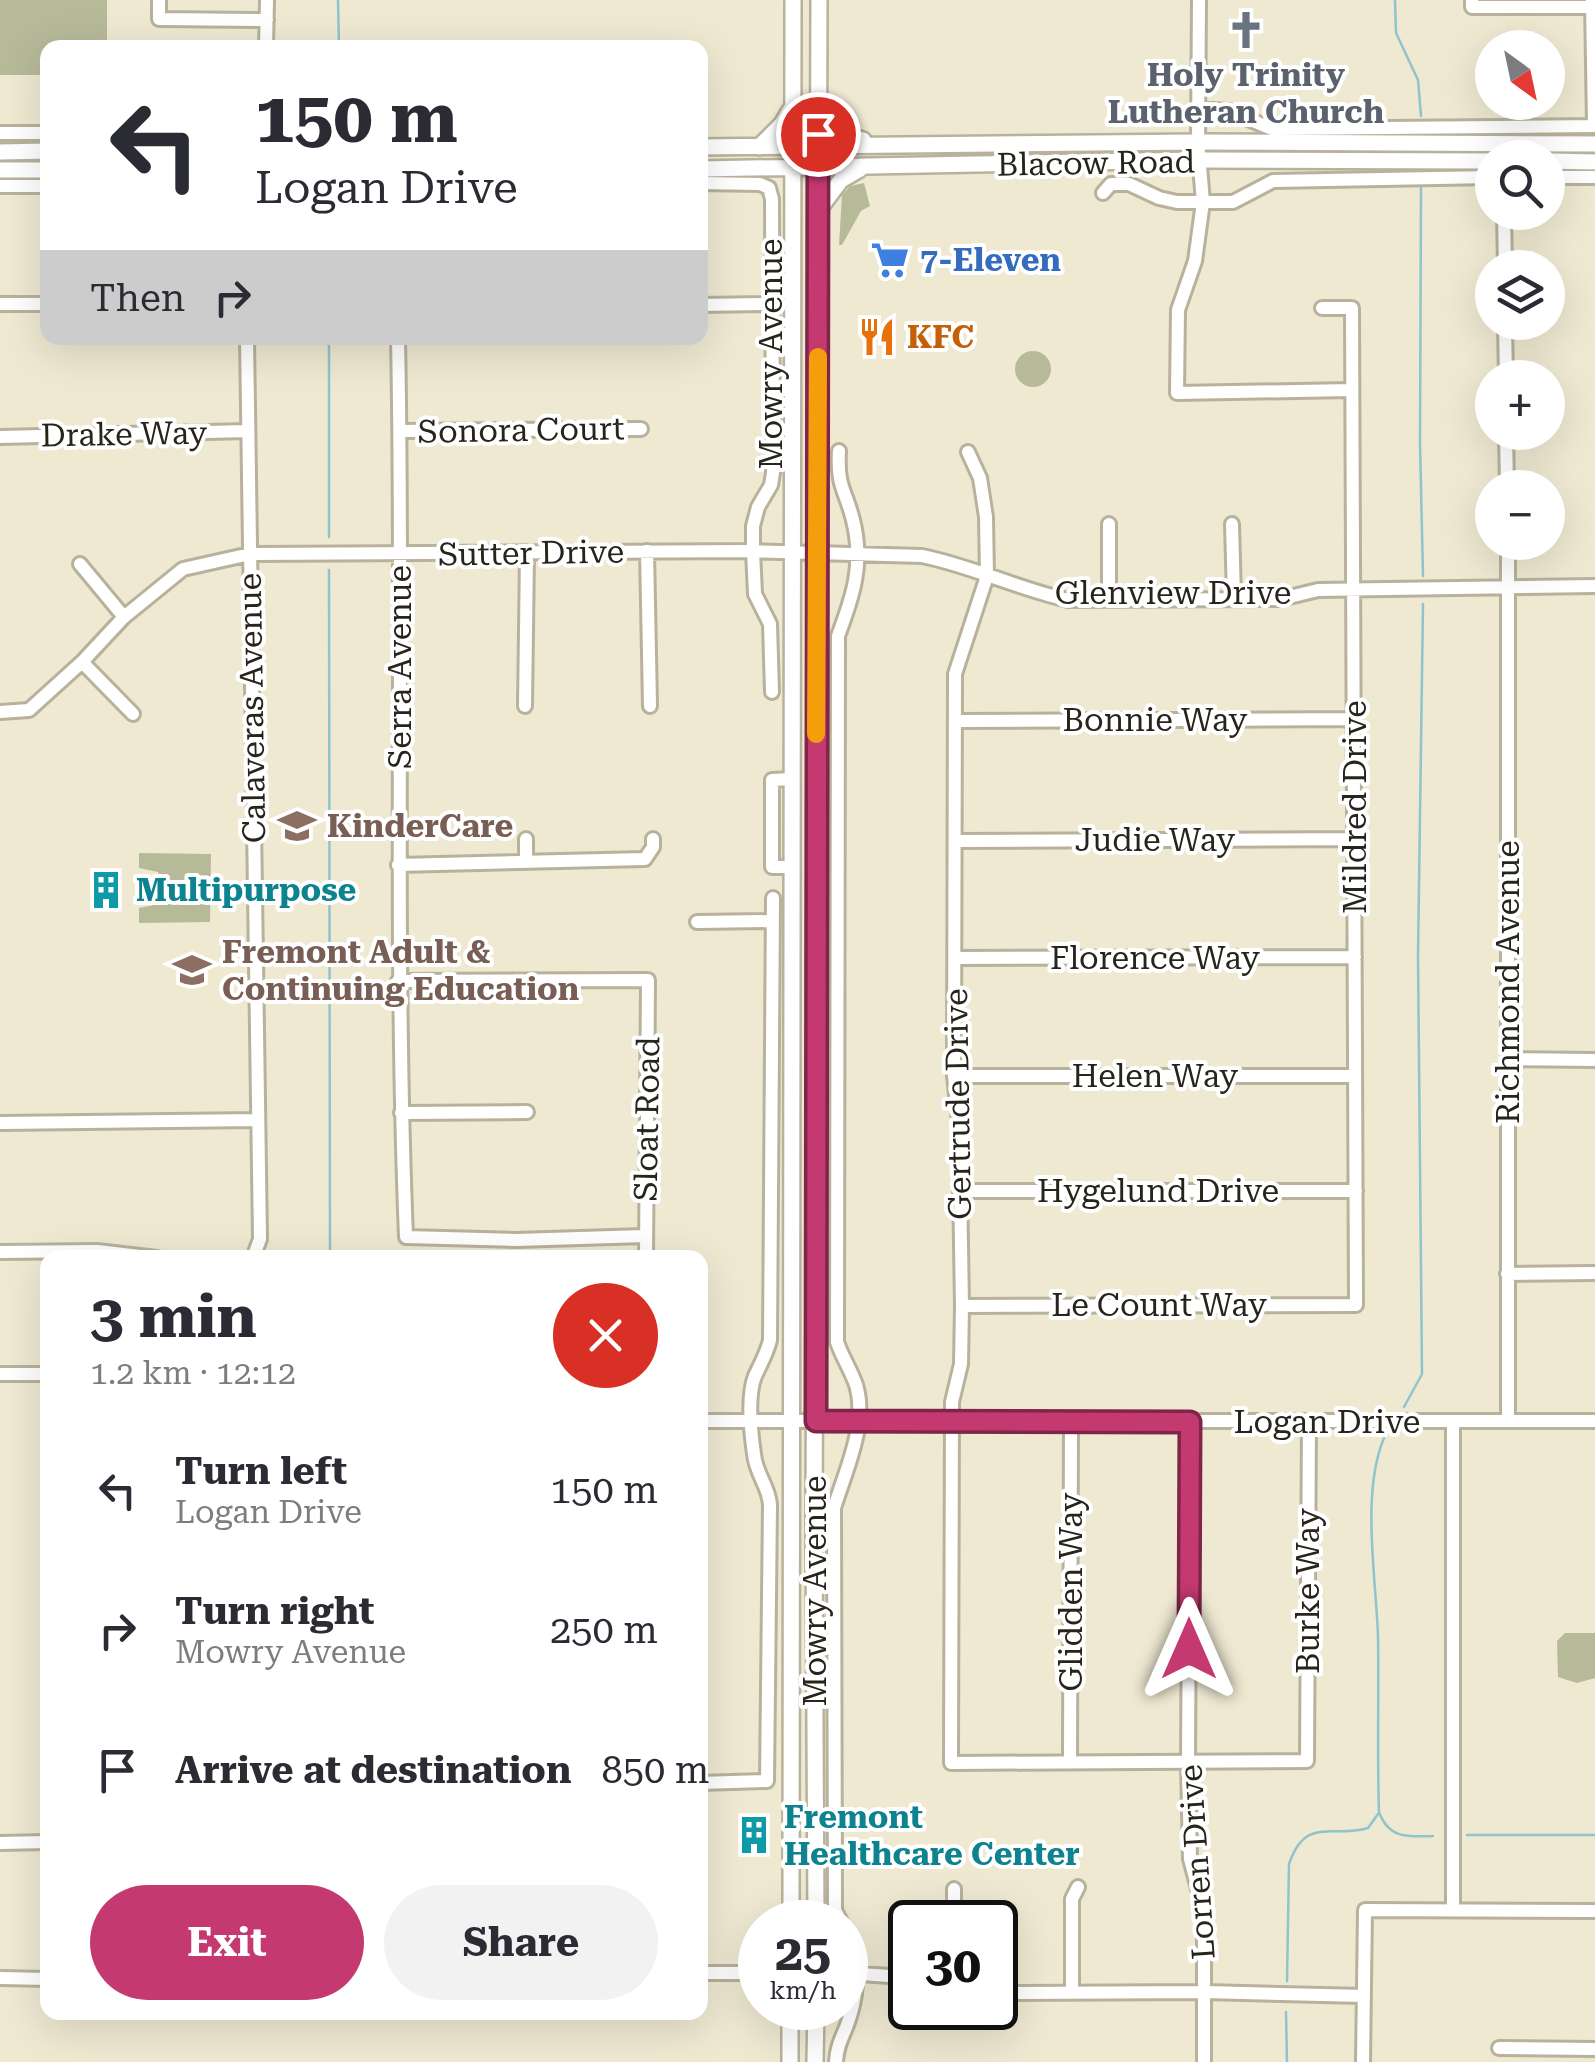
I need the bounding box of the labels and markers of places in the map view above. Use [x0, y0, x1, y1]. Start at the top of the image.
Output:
church icon: Holy Trinity Lutheran Church [1225, 9, 1267, 51]
place label: Holy Trinity Lutheran Church [1108, 56, 1384, 131]
pin [776, 92, 861, 177]
supermarket icon: 7-Eleven [869, 239, 911, 281]
place label: 7-Eleven [920, 241, 1061, 279]
restaurant icon: KFC [856, 316, 898, 358]
place label: KFC [907, 318, 974, 356]
school or university icon: KinderCare [276, 805, 318, 847]
place label: KinderCare [327, 807, 513, 845]
building icon: Multipurpose [85, 869, 127, 911]
place label: Multipurpose [136, 871, 356, 909]
place label: Fremont Adult & Continuing Education [222, 933, 579, 1008]
school or university icon: Fremont Adult & Continuing Education [171, 949, 213, 991]
place label: Fremont Healthcare Center [784, 1798, 1080, 1873]
building icon: Fremont Healthcare Center [733, 1814, 775, 1856]

